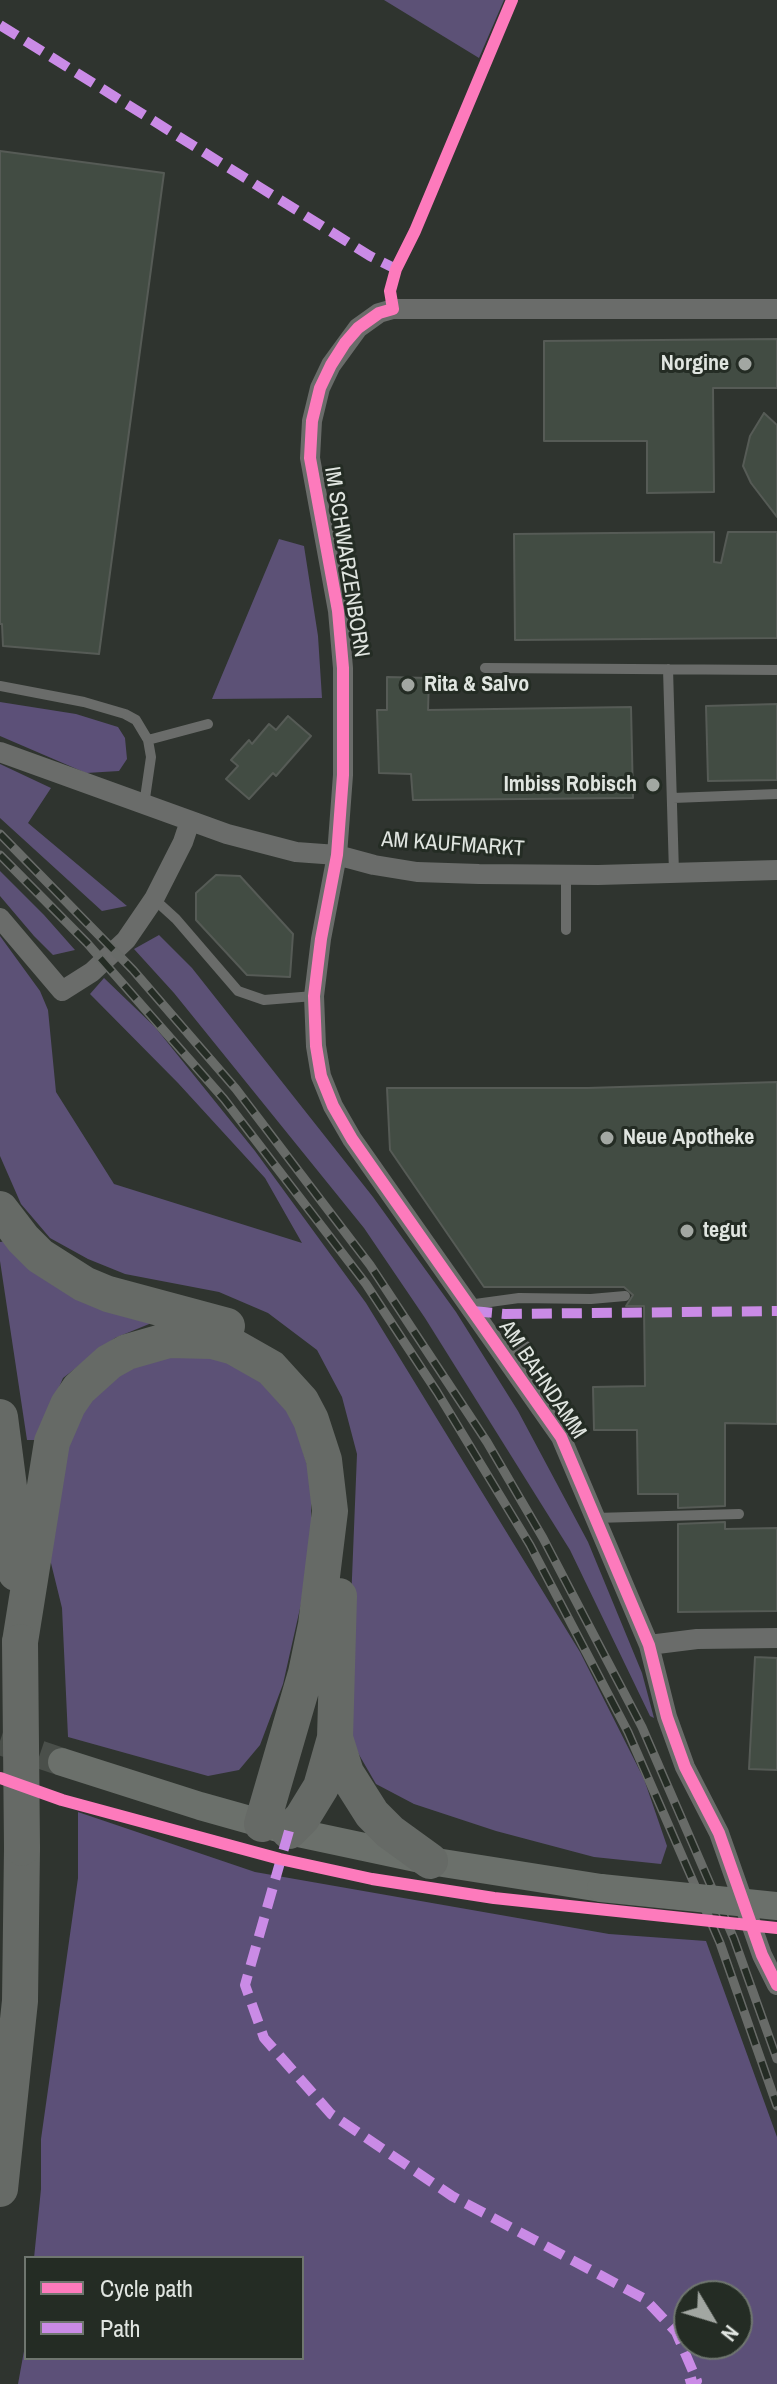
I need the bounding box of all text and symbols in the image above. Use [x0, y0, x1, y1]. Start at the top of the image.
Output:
place label: Norgine [661, 351, 729, 377]
marker: Norgine [736, 355, 754, 373]
street label: IM SCHWARZENBORN [318, 465, 374, 659]
place label: Rita & Salvo [424, 672, 529, 698]
marker: Rita & Salvo [399, 676, 417, 694]
place label: Imbiss Robisch [504, 772, 637, 798]
marker: Imbiss Robisch [644, 776, 662, 794]
street label: AM KAUFMARKT [381, 827, 525, 863]
place label: Neue Apotheke [623, 1125, 754, 1151]
marker: Neue Apotheke [598, 1129, 616, 1147]
place label: tegut [703, 1218, 747, 1244]
marker: tegut [678, 1222, 696, 1240]
street label: AM BAHNDAMM [493, 1316, 591, 1444]
legend [24, 2256, 304, 2360]
text: Cycle path [100, 2272, 193, 2304]
north arrow [673, 2280, 753, 2360]
text: Path [100, 2312, 141, 2344]
text: N [715, 2319, 746, 2348]

